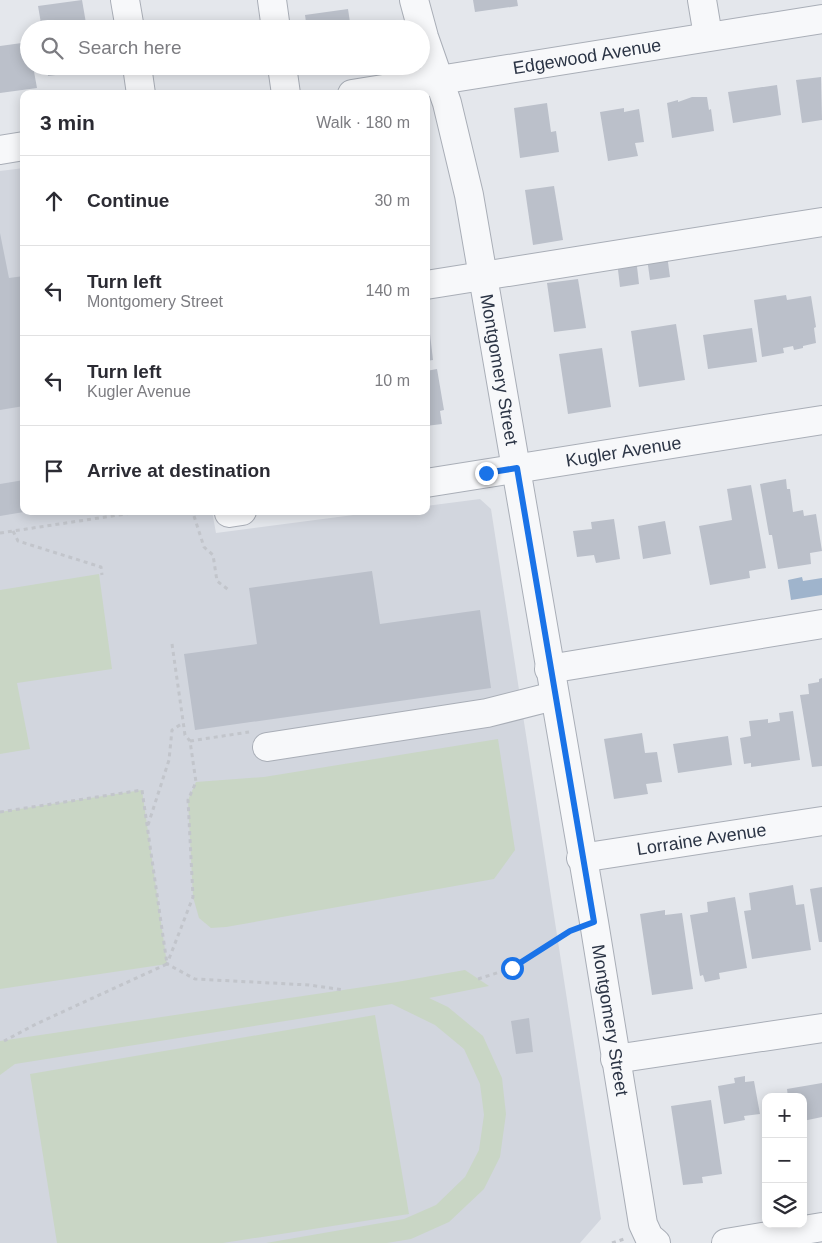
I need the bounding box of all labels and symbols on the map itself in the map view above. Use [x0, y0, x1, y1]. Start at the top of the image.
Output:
street label: Edgewood Avenue [511, 35, 663, 78]
street label: Montgomery Street [476, 292, 522, 447]
street label: Kugler Avenue [564, 433, 683, 471]
route end [475, 462, 498, 485]
street label: Lorraine Avenue [635, 820, 768, 859]
street label: Montgomery Street [588, 943, 632, 1097]
route start [501, 957, 524, 980]

